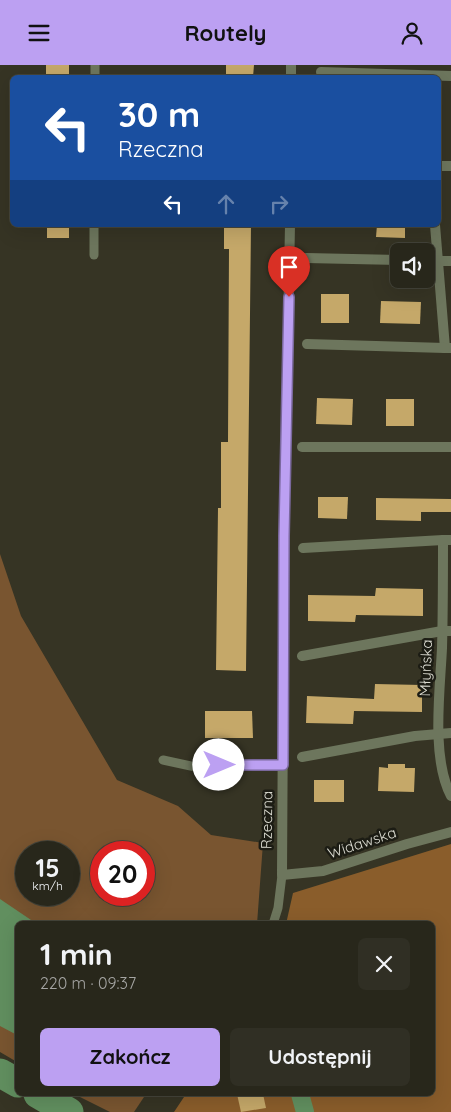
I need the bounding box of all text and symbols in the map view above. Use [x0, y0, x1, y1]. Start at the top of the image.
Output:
icon: menu [25, 19, 53, 47]
text: Routely [184, 19, 267, 47]
icon: person [398, 19, 426, 47]
text: 30 m [118, 92, 200, 136]
icon: left [35, 95, 100, 160]
text: Rzeczna [118, 135, 203, 163]
icon: left [159, 190, 187, 218]
icon: ahead [212, 190, 240, 218]
icon: right [265, 190, 293, 218]
map controls [390, 243, 435, 288]
button: sound [390, 243, 435, 288]
pin [268, 246, 310, 297]
icon: arrive [275, 253, 303, 281]
street label: Młyńska [415, 639, 436, 697]
position arrow [192, 738, 244, 790]
street label: Rzeczna [256, 791, 277, 849]
street label: Widawska [325, 823, 399, 863]
speed limit sign: 20 [90, 841, 155, 906]
text: 15 [35, 852, 60, 883]
text: km/h [32, 878, 63, 893]
text: 1 min [40, 935, 113, 973]
button: close [358, 938, 410, 990]
text: 220 m · 09:37 [40, 973, 136, 993]
button: Zakończ [40, 1028, 220, 1086]
button: Udostępnij [230, 1028, 410, 1086]

